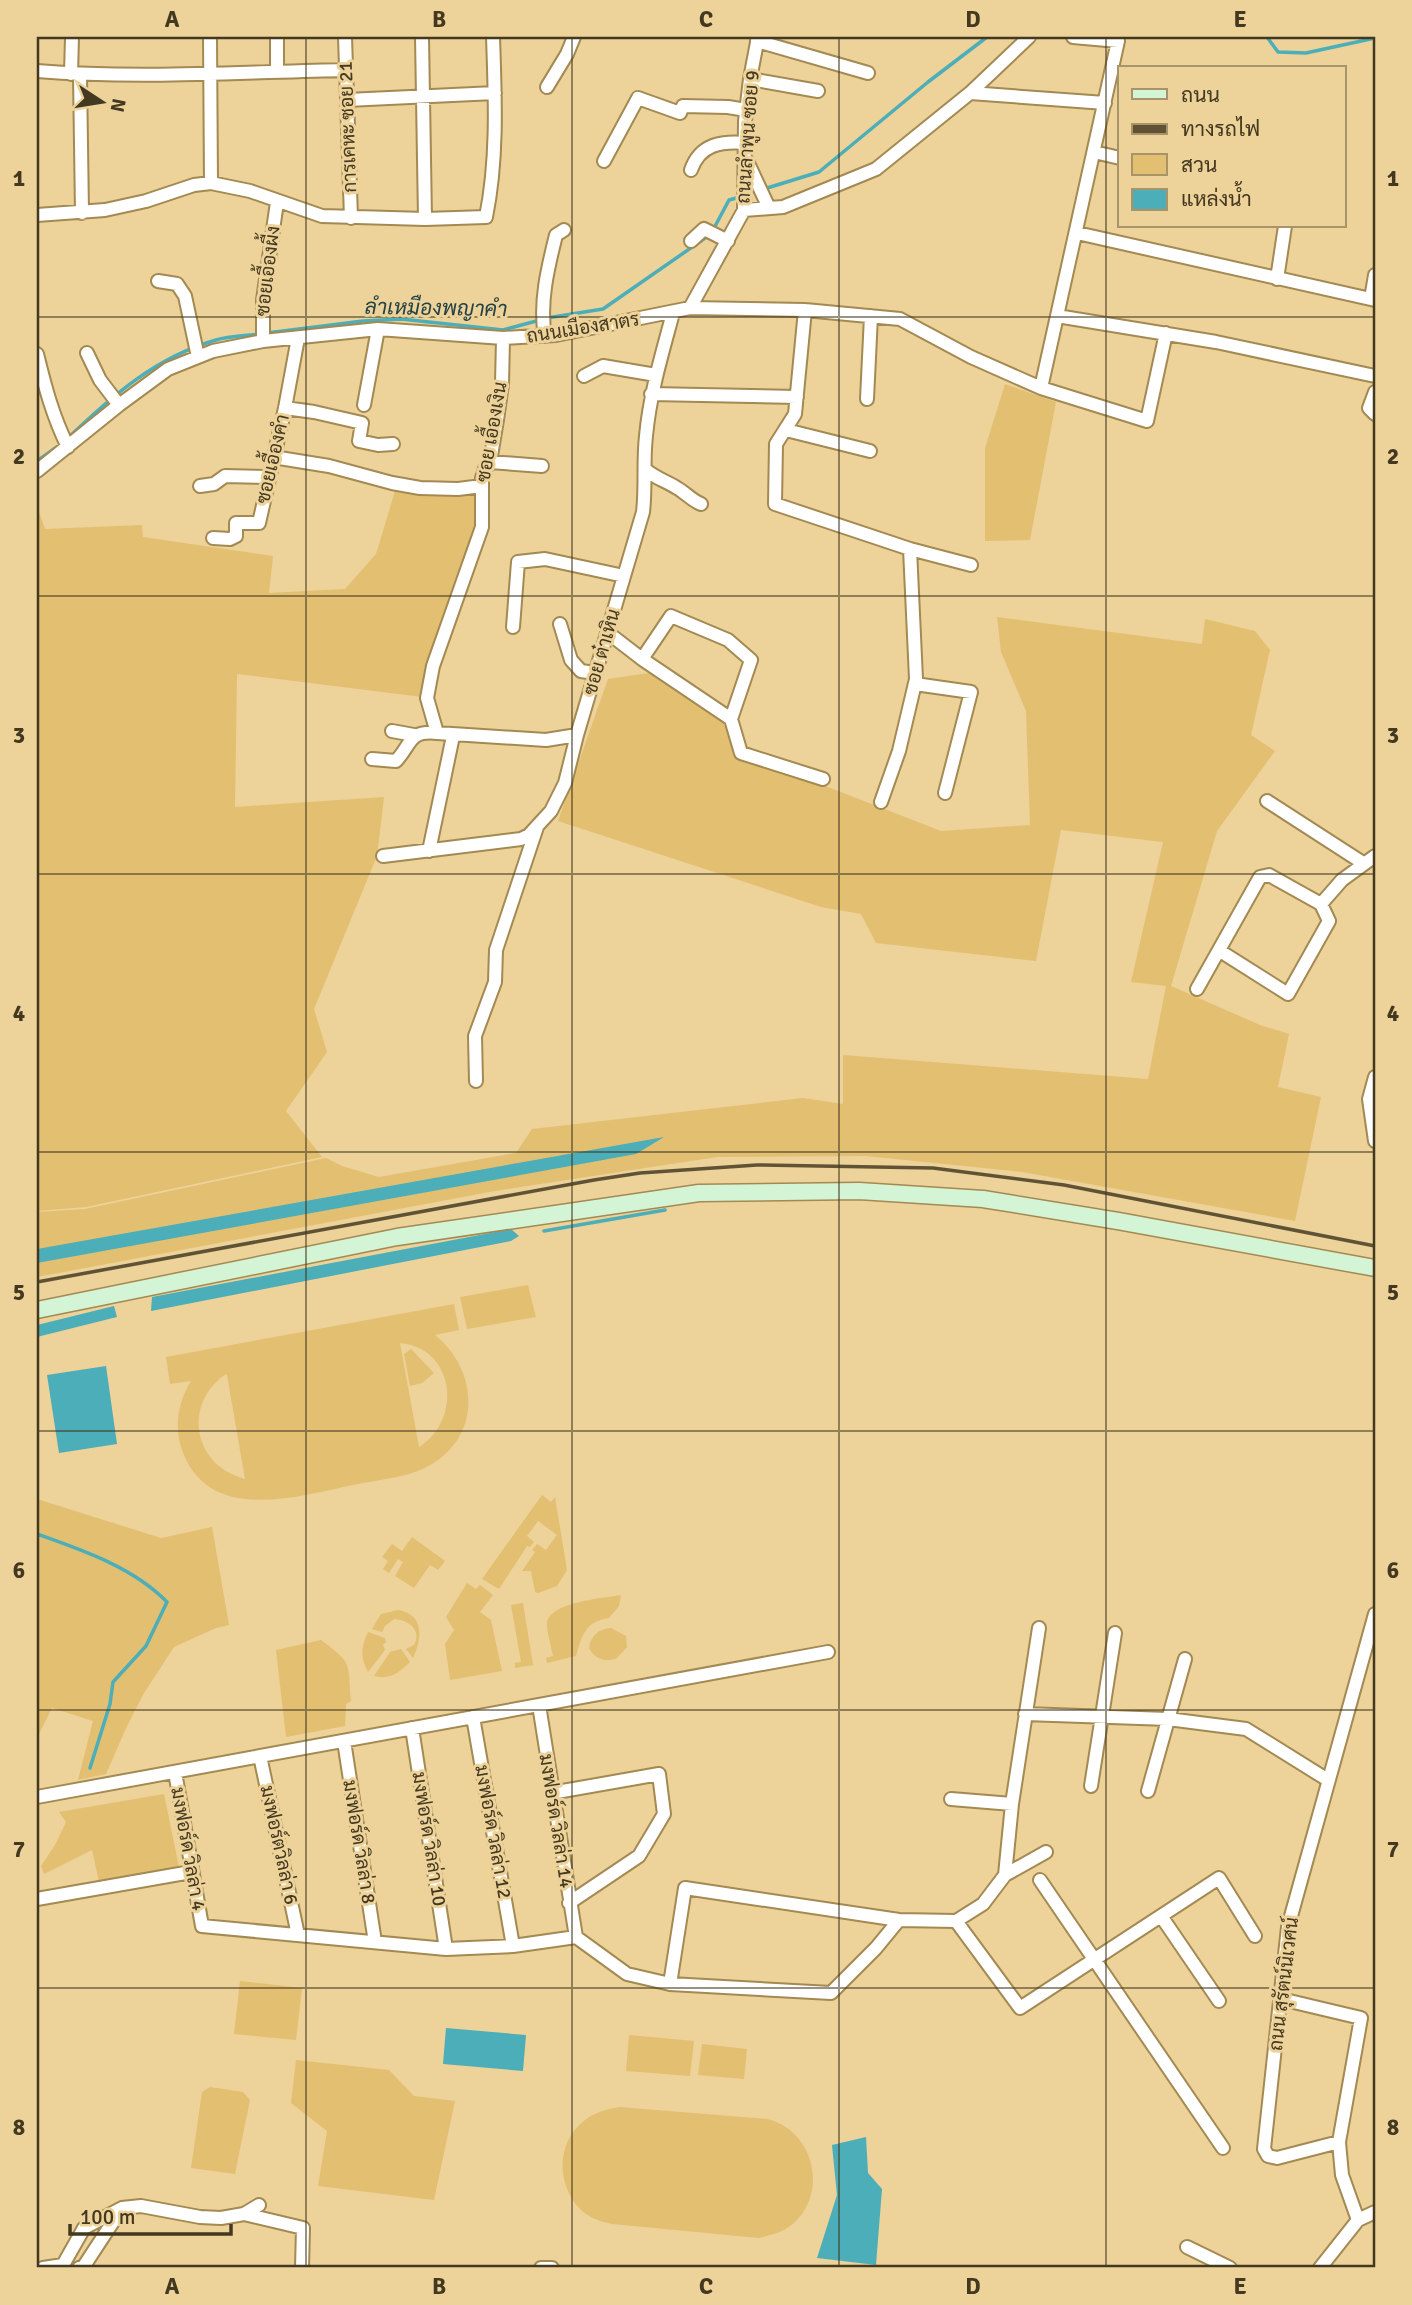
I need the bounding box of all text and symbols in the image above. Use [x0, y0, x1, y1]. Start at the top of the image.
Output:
text: A [165, 5, 180, 34]
text: B [432, 5, 446, 34]
text: C [699, 5, 713, 34]
text: D [965, 5, 981, 34]
text: E [1233, 5, 1247, 34]
street label: การเคหะ ซอย 21 [334, 61, 362, 193]
north arrow [66, 66, 136, 136]
legend [1118, 66, 1346, 228]
street label: ถนนลำพูน ซอย 9 [731, 70, 766, 205]
text: ถนน [1181, 82, 1220, 108]
text: N [105, 96, 131, 114]
text: ทางรถไฟ [1181, 116, 1260, 142]
text: สวน [1181, 152, 1217, 178]
text: 1 [13, 164, 25, 193]
text: 1 [1387, 164, 1399, 193]
text: แหล่งน้ำ [1181, 181, 1252, 212]
street label: ซอยเอื้องผื้ง [244, 224, 285, 318]
water label: ลำเหมืองพญาคำ [364, 294, 508, 322]
street label: ถนนเมืองสาตร [525, 307, 641, 349]
street label: ซอย เอื้องเงิน [464, 379, 513, 484]
street label: ซอยเอื้องคำ [244, 410, 295, 506]
text: 2 [13, 442, 25, 471]
text: 2 [1387, 442, 1399, 471]
street label: ซอย ต๋าเหิน [578, 606, 626, 698]
text: 3 [13, 721, 25, 750]
text: 3 [1387, 721, 1399, 750]
text: 4 [13, 999, 25, 1028]
text: 4 [1387, 999, 1399, 1028]
text: 5 [13, 1278, 25, 1307]
text: 5 [1387, 1278, 1399, 1307]
text: 6 [13, 1556, 25, 1585]
text: 6 [1387, 1556, 1399, 1585]
street label: มงฟอร์ด วิลล่า 14 [534, 1752, 579, 1890]
street label: มงฟอร์ด วิลล่า 12 [469, 1763, 518, 1901]
street label: มงฟอร์ด วิลล่า 10 [407, 1770, 452, 1908]
street label: มงฟอร์ด วิลล่า 8 [337, 1778, 382, 1906]
street label: มงฟอร์ตวิลล่า 6 [255, 1783, 304, 1907]
street label: มงฟอร์ด วิลล่า 4 [165, 1785, 212, 1913]
text: 7 [13, 1835, 25, 1864]
text: 7 [1387, 1835, 1399, 1864]
street label: ถนน สุรัตน์นิเวศน์ [1263, 1916, 1304, 2052]
text: 8 [13, 2113, 25, 2142]
text: 8 [1387, 2113, 1399, 2142]
scale bar [70, 2193, 231, 2237]
text: 100 m [80, 2204, 135, 2230]
text: A [165, 2272, 180, 2301]
text: B [432, 2272, 446, 2301]
text: C [699, 2272, 713, 2301]
text: D [965, 2272, 981, 2301]
text: E [1233, 2272, 1247, 2301]

